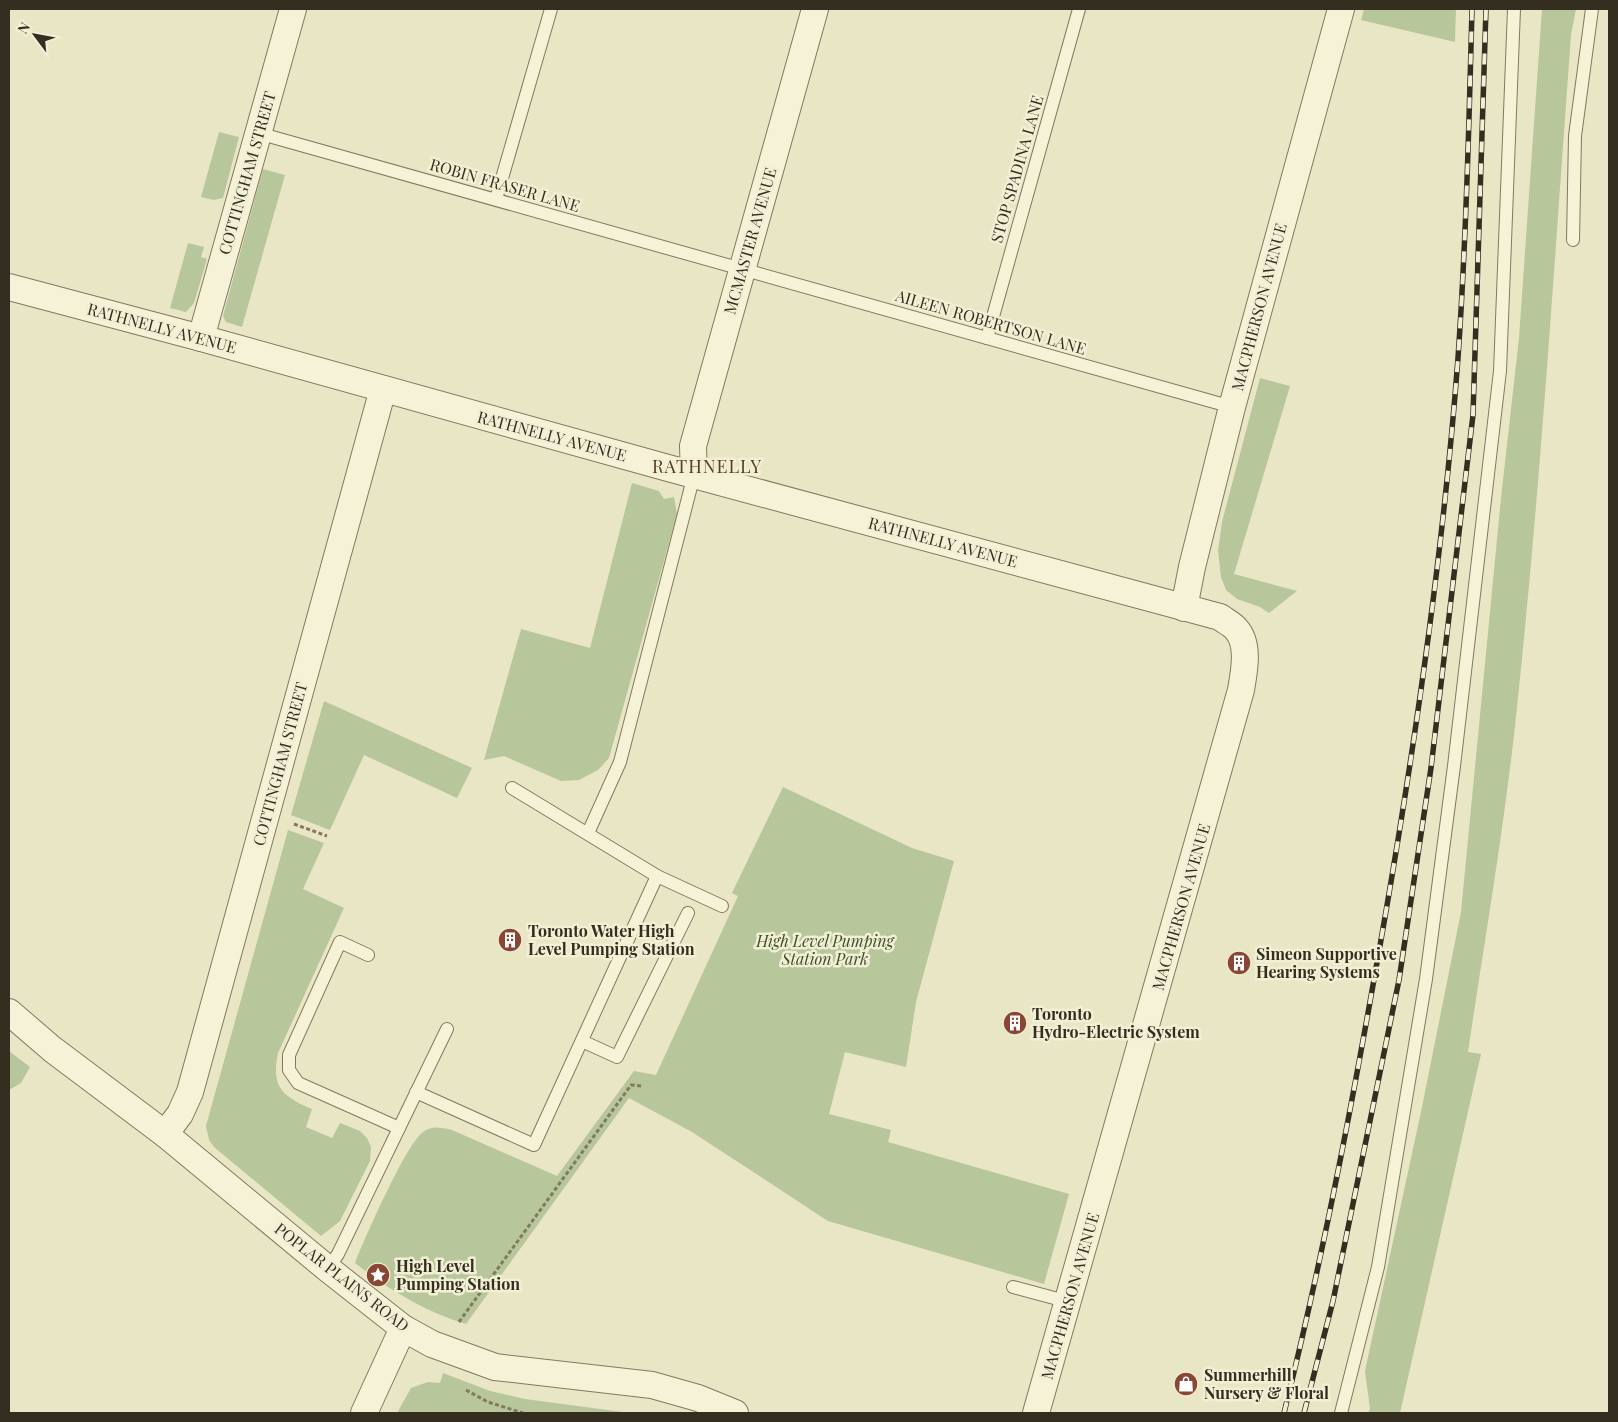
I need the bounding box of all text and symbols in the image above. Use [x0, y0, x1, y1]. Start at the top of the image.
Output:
north arrow [10, 10, 60, 60]
text: N [13, 19, 34, 37]
street label: COTTINGHAM STREET [213, 89, 280, 257]
street label: STOP SPADINA LANE [985, 93, 1048, 245]
street label: ROBIN FRASER LANE [428, 153, 583, 216]
street label: MCMASTER AVENUE [719, 165, 781, 317]
street label: MACPHERSON AVENUE [1226, 221, 1291, 393]
street label: AILEEN ROBERTSON LANE [893, 284, 1089, 359]
street label: RATHNELLY AVENUE [85, 297, 239, 358]
street label: RATHNELLY AVENUE [475, 405, 629, 466]
district label: RATHNELLY [652, 454, 762, 478]
street label: RATHNELLY AVENUE [866, 511, 1020, 572]
street label: COTTINGHAM STREET [248, 680, 312, 848]
street label: MACPHERSON AVENUE [1147, 821, 1214, 993]
place label: Toronto Water High Level Pumping Station [528, 920, 695, 959]
building icon: Toronto Water High Level Pumping Station [497, 927, 523, 953]
park label: High Level Pumping Station Park [755, 930, 896, 969]
place label: Simeon Supportive Hearing Systems [1256, 943, 1397, 982]
building icon: Simeon Supportive Hearing Systems [1226, 950, 1252, 976]
place label: Toronto Hydro-Electric System [1032, 1003, 1200, 1042]
building icon: Toronto Hydro-Electric System [1002, 1010, 1028, 1036]
street label: MACPHERSON AVENUE [1036, 1210, 1103, 1382]
street label: POPLAR PLAINS ROAD [271, 1218, 414, 1336]
place label: High Level Pumping Station [396, 1255, 520, 1294]
place icon: High Level Pumping Station [365, 1262, 391, 1288]
place label: Summerhill Nursery & Floral [1204, 1364, 1329, 1403]
shop icon: Summerhill Nursery & Floral [1173, 1371, 1199, 1397]

